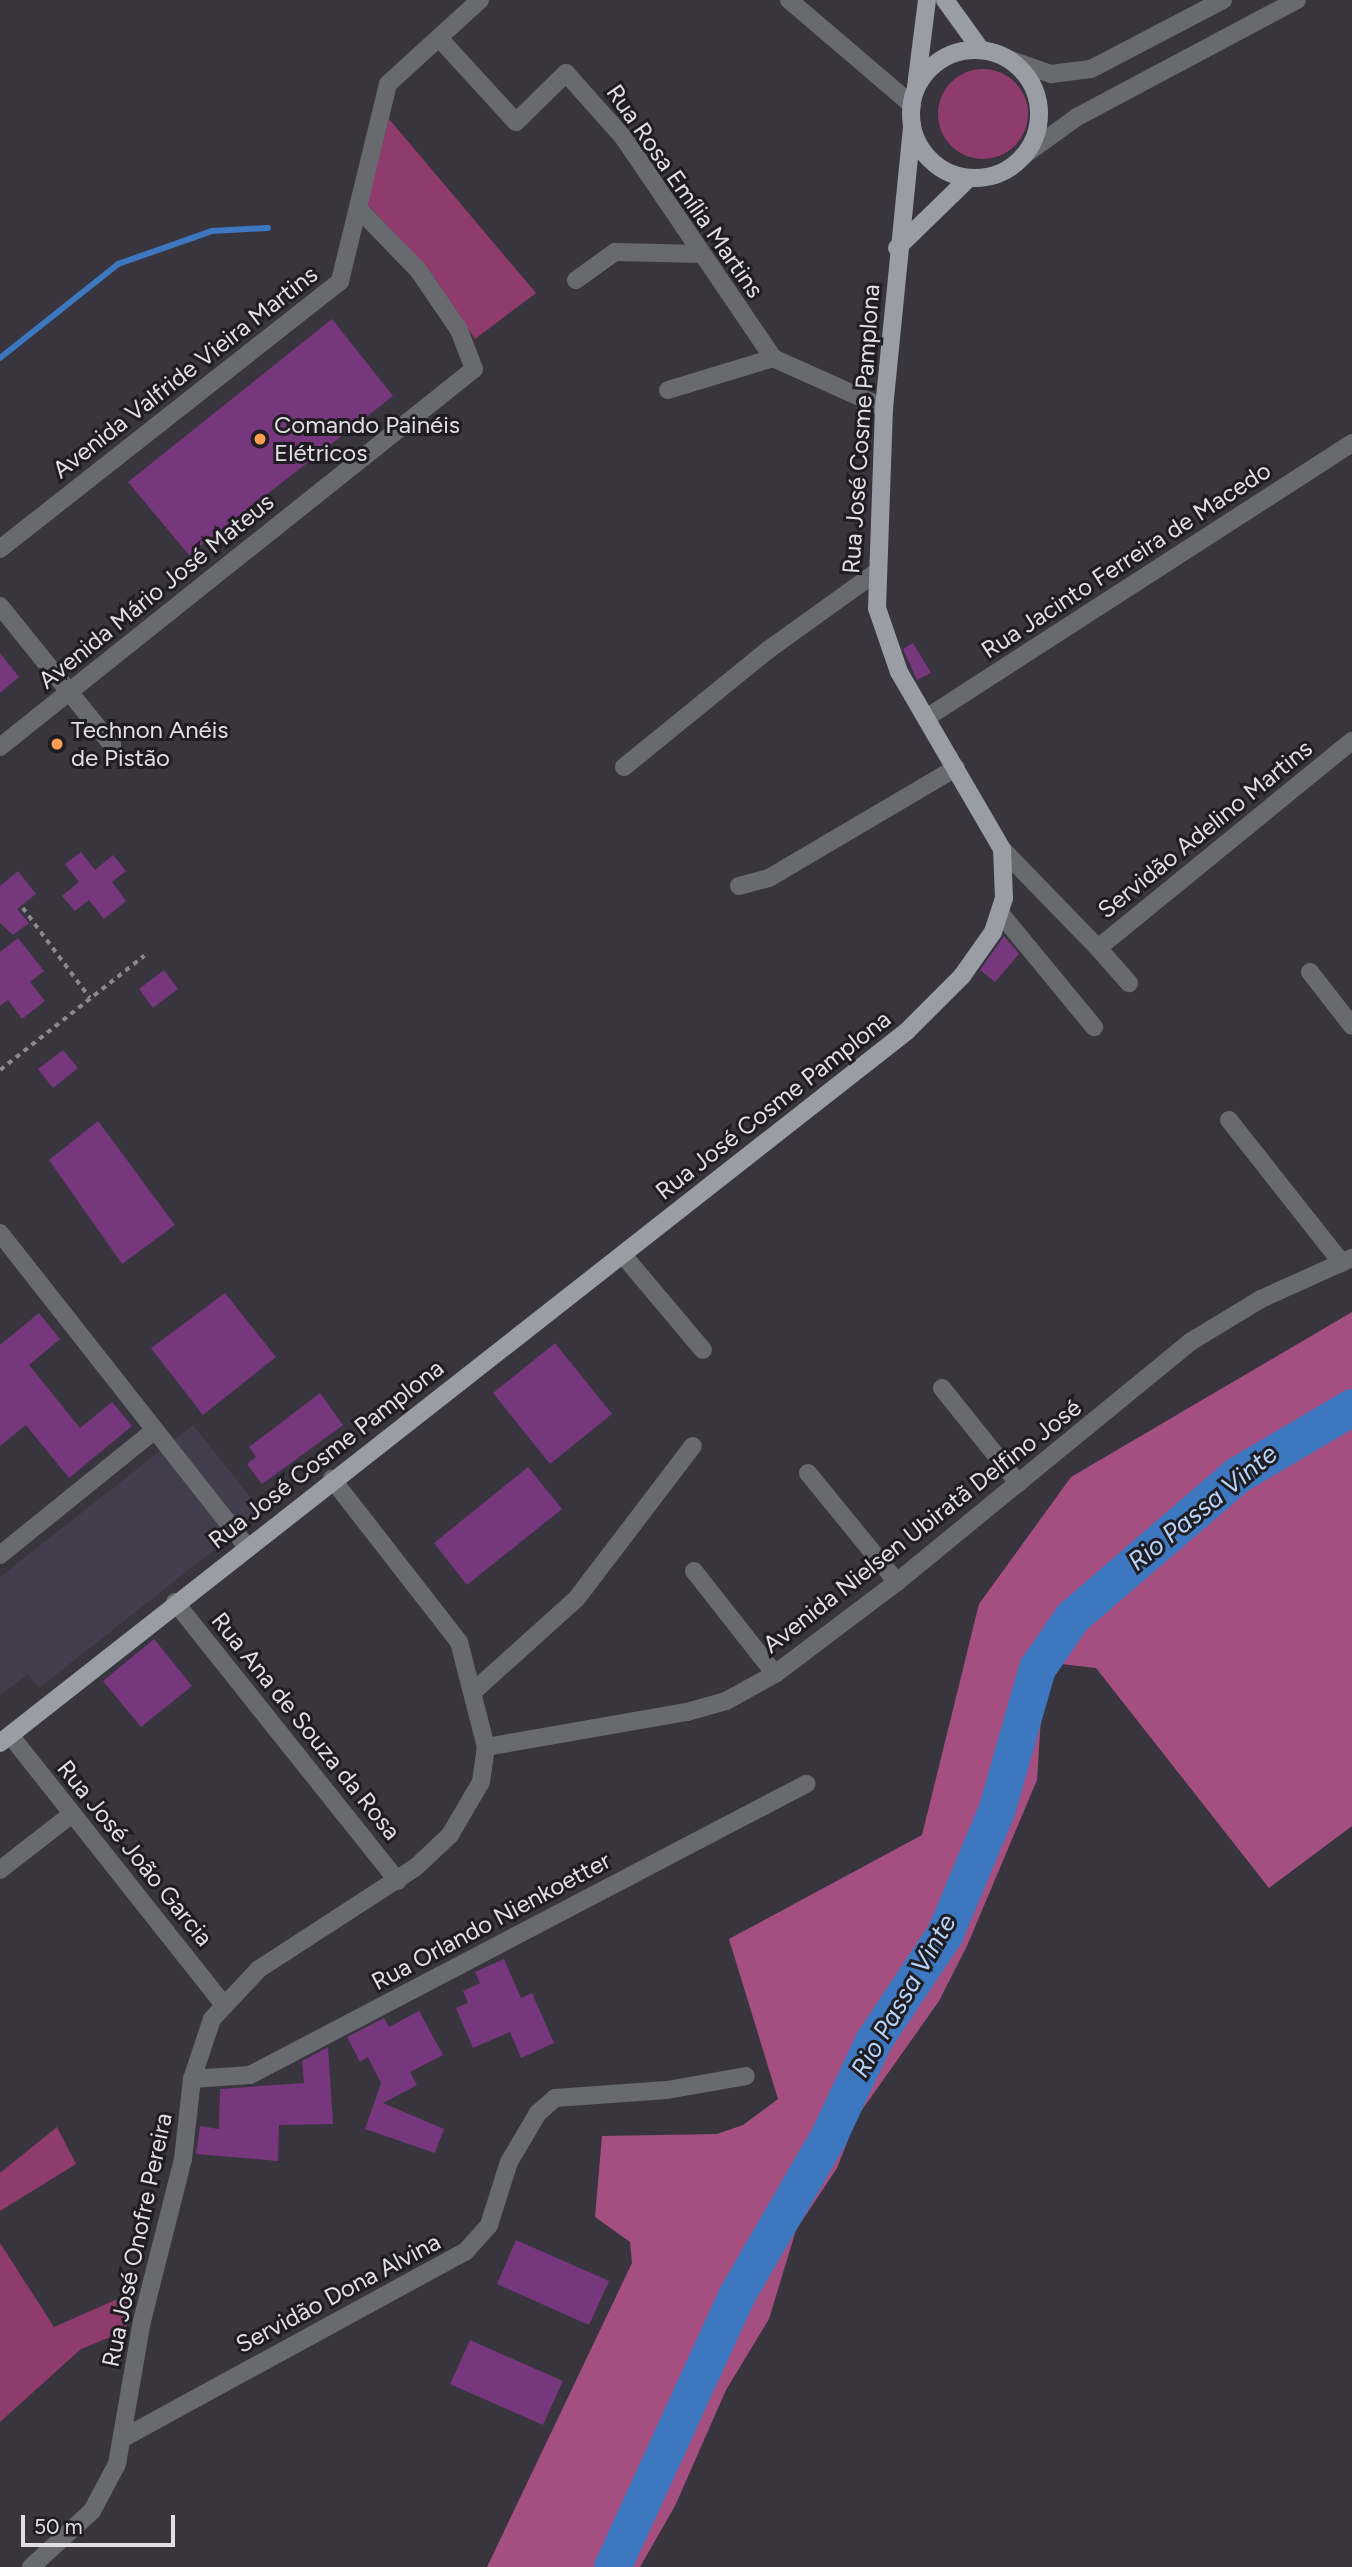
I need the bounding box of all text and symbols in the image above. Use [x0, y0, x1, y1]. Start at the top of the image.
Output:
street label: Rua Rosa Emília Martins [600, 79, 770, 303]
street label: Avenida Valfride Vieira Martins [47, 260, 323, 484]
street label: Rua José Cosme Pamplona [837, 283, 885, 575]
place label: Comando Painéis Elétricos [274, 411, 460, 467]
marker: Comando Painéis Elétricos [252, 431, 268, 447]
street label: Rua Jacinto Ferreira de Macedo [976, 456, 1276, 664]
street label: Avenida Mário José Mateus [33, 487, 279, 695]
place label: Technon Anéis de Pistão [71, 716, 228, 772]
street label: Servidão Adelino Martins [1092, 734, 1318, 924]
marker: Technon Anéis de Pistão [49, 736, 65, 752]
street label: Rua José Cosme Pamplona [650, 1004, 896, 1206]
street label: Rua José Cosme Pamplona [203, 1353, 449, 1555]
street label: Avenida Nielsen Ubiratã Delfino José [757, 1393, 1087, 1659]
water label: Rio Passa Vinte [1122, 1438, 1284, 1578]
street label: Rua Ana de Souza da Rosa [205, 1607, 407, 1845]
street label: Rua José João Garcia [51, 1754, 219, 1952]
street label: Rua Orlando Nienkoetter [367, 1846, 615, 1996]
water label: Rio Passa Vinte [845, 1909, 963, 2083]
street label: Rua José Onofre Pereira [96, 2110, 178, 2370]
street label: Servidão Dona Alvina [231, 2227, 445, 2359]
scale bar [24, 2500, 178, 2544]
text: 50 m [34, 2514, 83, 2539]

